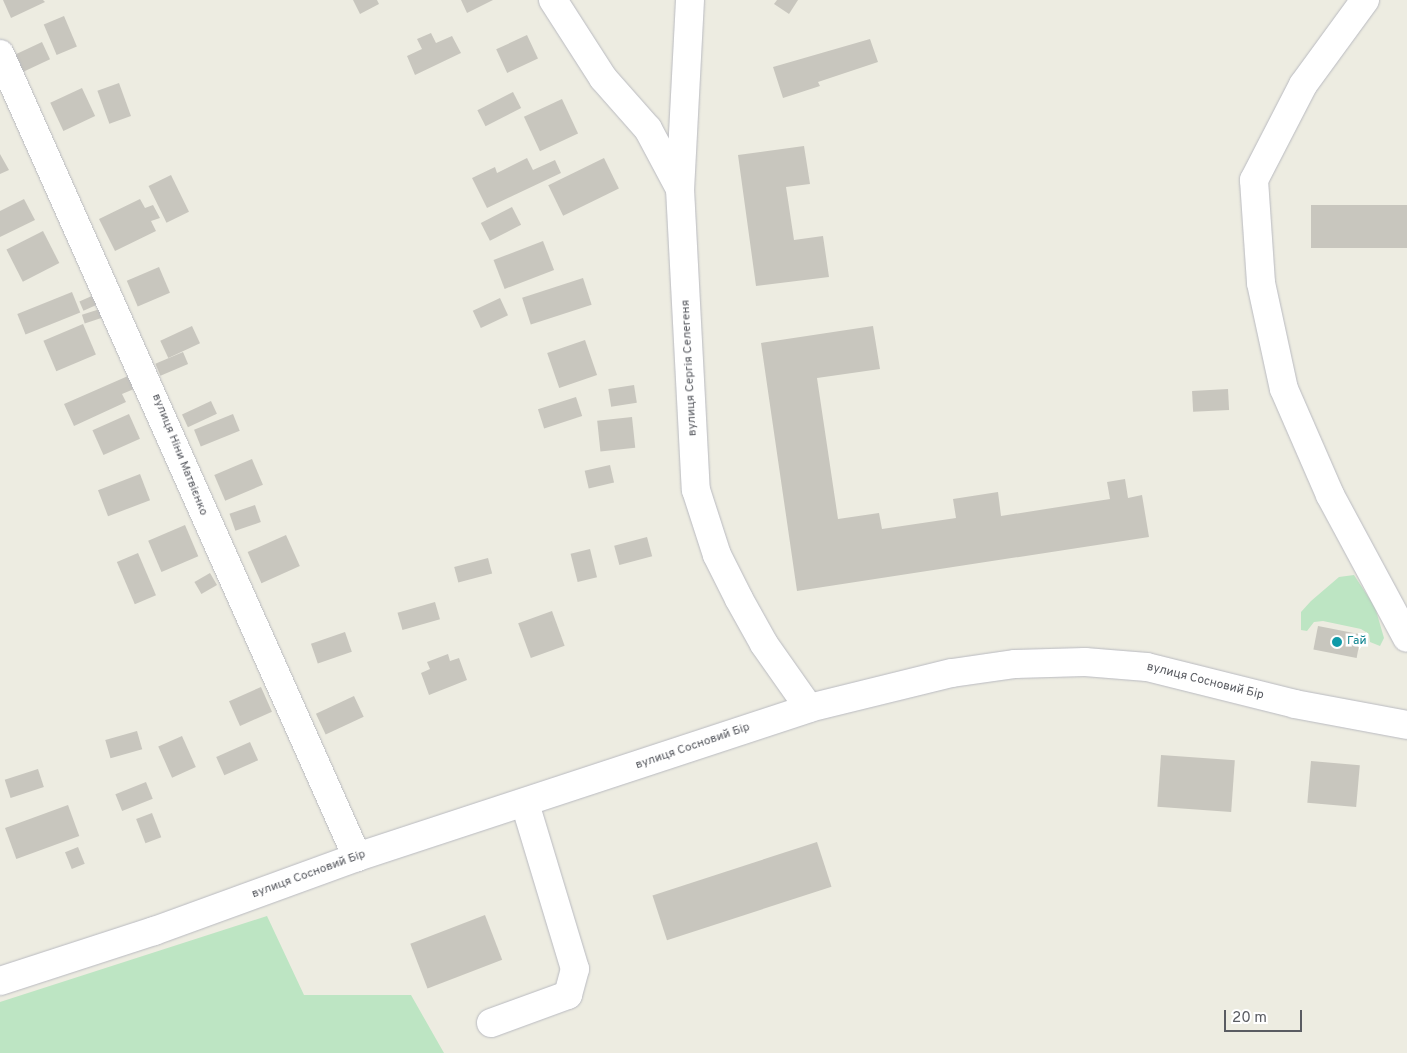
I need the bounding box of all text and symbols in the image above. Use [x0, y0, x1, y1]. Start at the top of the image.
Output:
street label: вулиця Сергія Селегеня [679, 299, 701, 437]
street label: вулиця Ніни Матвієнко [148, 392, 210, 518]
place label: Гай [1347, 635, 1367, 649]
marker: Гай [1331, 636, 1343, 648]
street label: вулиця Сосновий Бір [1145, 660, 1265, 704]
street label: вулиця Сосновий Бір [634, 721, 752, 773]
street label: вулиця Сосновий Бір [250, 848, 368, 902]
scale bar [1227, 1000, 1304, 1032]
text: 20 m [1232, 1009, 1267, 1028]

